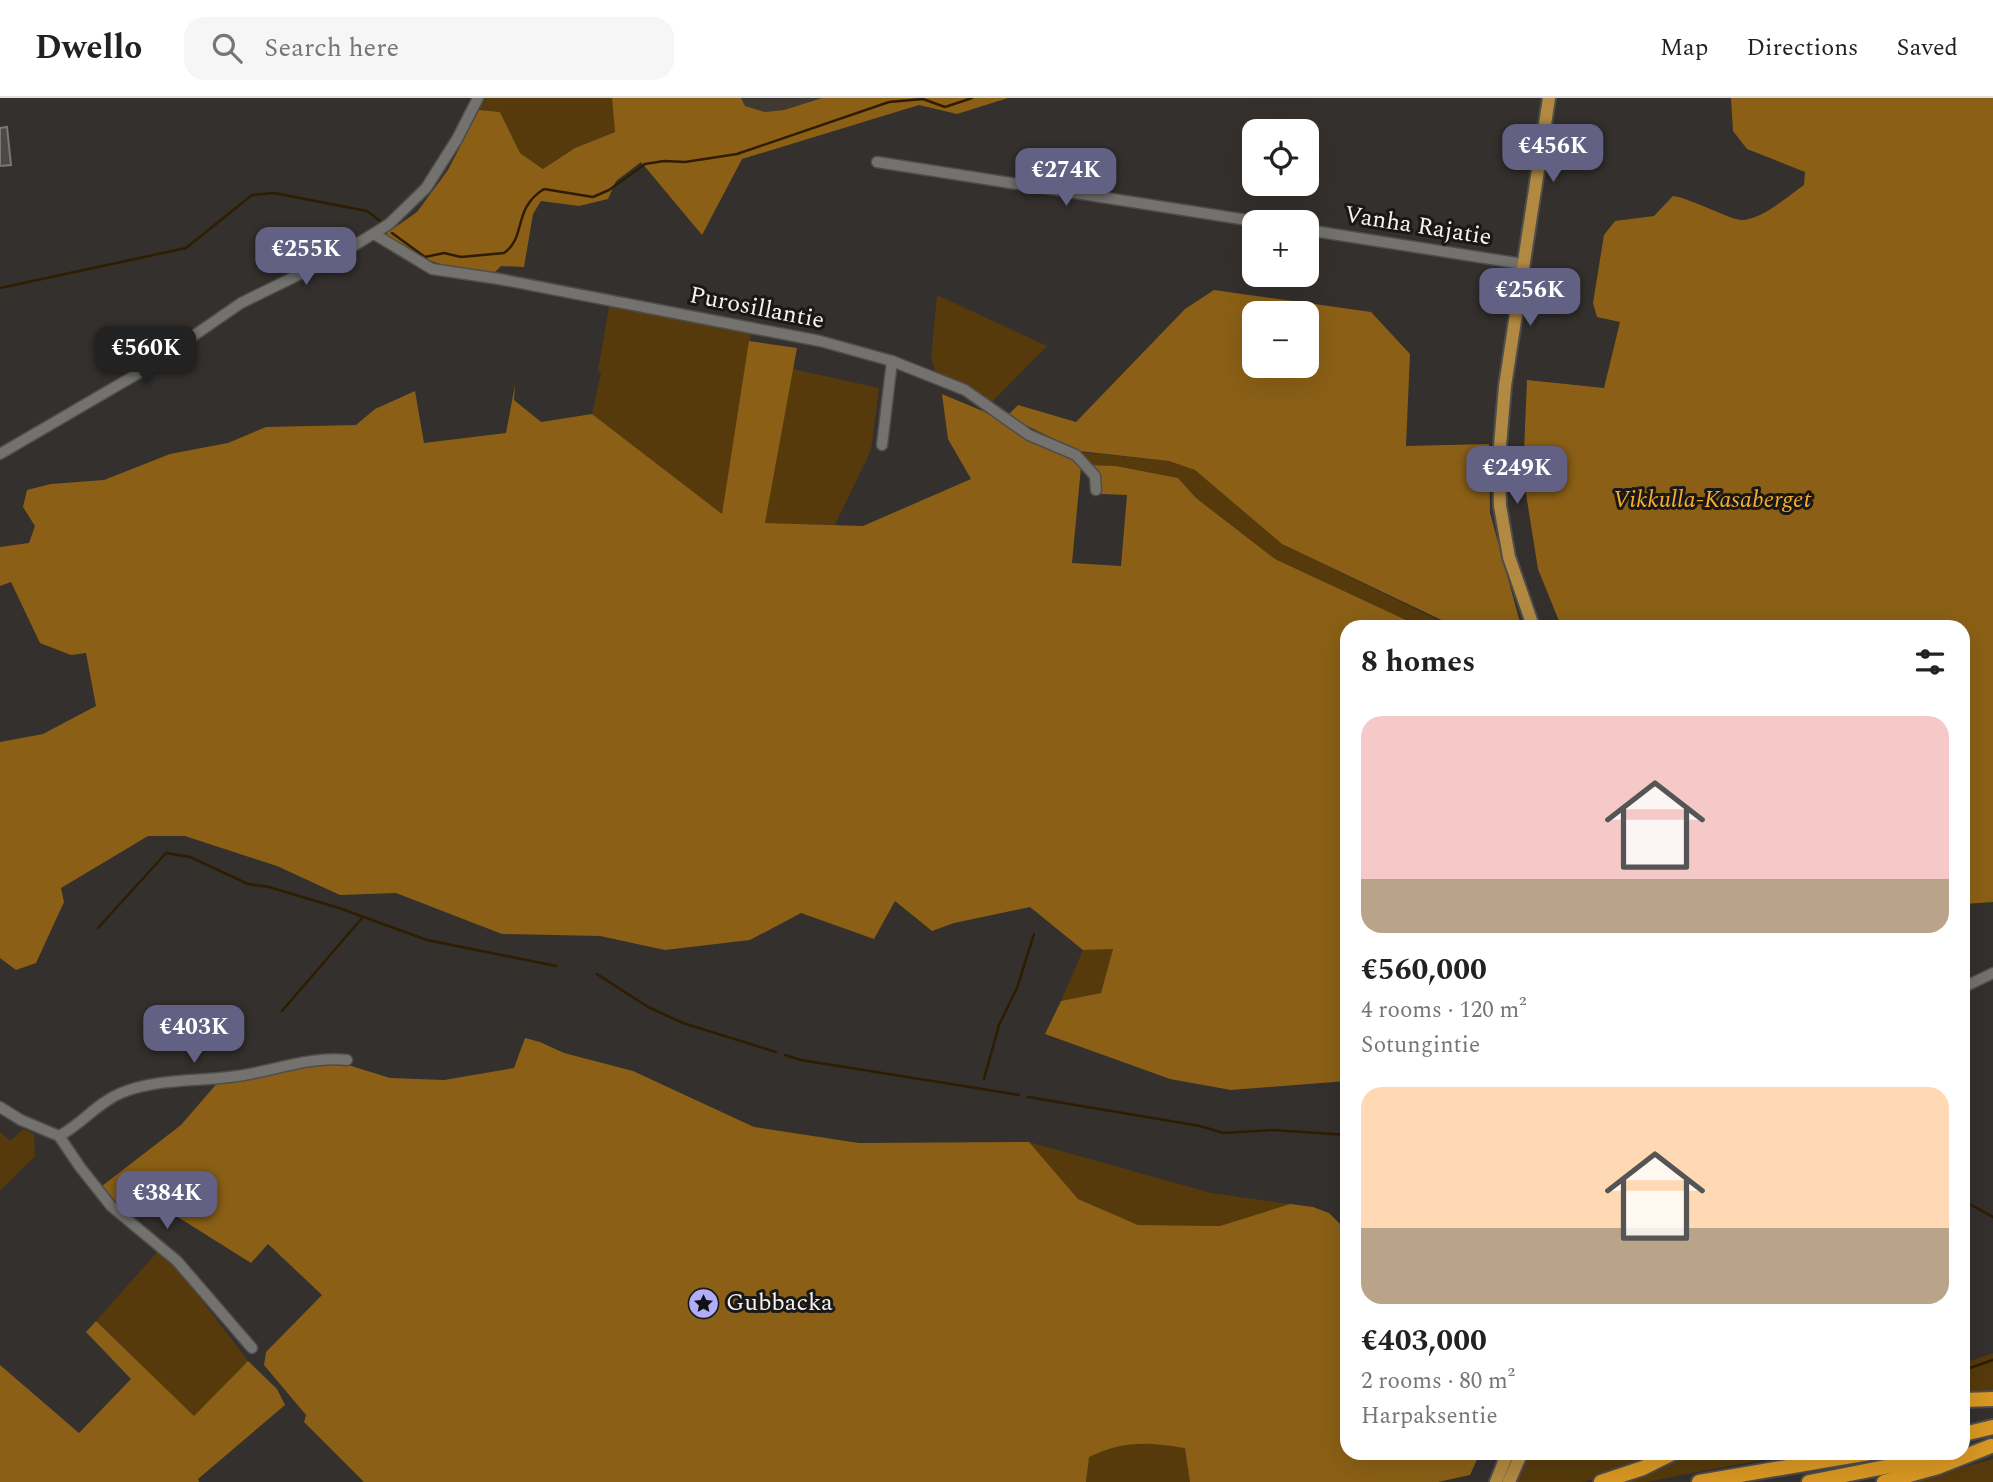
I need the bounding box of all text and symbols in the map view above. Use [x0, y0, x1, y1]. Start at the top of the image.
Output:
search box [184, 17, 674, 80]
text: Dwello [35, 23, 142, 73]
text: Search here [264, 28, 399, 68]
icon: search [208, 29, 246, 67]
text: Map [1660, 30, 1708, 66]
text: Directions [1746, 30, 1858, 66]
text: Saved [1896, 30, 1958, 66]
map controls [1242, 119, 1319, 378]
button: locate [1242, 119, 1319, 196]
pin: €456K [1504, 125, 1602, 184]
text: €456K [1518, 129, 1588, 164]
pin: €274K [1017, 148, 1115, 208]
text: €274K [1031, 153, 1101, 188]
street label: Vanha Rajatie [1342, 197, 1494, 255]
button: + [1242, 210, 1319, 287]
pin: €255K [257, 228, 355, 287]
text: €255K [271, 232, 341, 267]
pin: €256K [1481, 268, 1579, 328]
text: €256K [1495, 273, 1565, 308]
street label: Purosillantie [687, 277, 827, 339]
button: − [1242, 301, 1319, 378]
pin: €560K [97, 327, 195, 386]
text: €560K [111, 331, 181, 366]
pin: €249K [1468, 446, 1566, 506]
text: €249K [1482, 451, 1552, 486]
park label: Vikkulla-Kasaberget [1613, 482, 1812, 518]
text: 8 homes [1361, 639, 1475, 685]
icon: filters [1911, 643, 1949, 681]
icon: home [1592, 762, 1718, 888]
text: €560,000 [1361, 947, 1487, 993]
text: 4 rooms · 120 m² [1361, 993, 1527, 1028]
pin: €403K [145, 1006, 243, 1065]
text: €403K [159, 1010, 229, 1045]
text: Sotungintie [1361, 1028, 1480, 1063]
icon: home [1592, 1133, 1718, 1259]
pin: €384K [118, 1172, 216, 1231]
text: €384K [132, 1176, 202, 1211]
place label: Gubbacka [726, 1285, 833, 1321]
place icon: Gubbacka [686, 1286, 720, 1320]
text: €403,000 [1361, 1318, 1487, 1364]
text: 2 rooms · 80 m² [1361, 1364, 1515, 1399]
text: Harpaksentie [1361, 1399, 1498, 1434]

